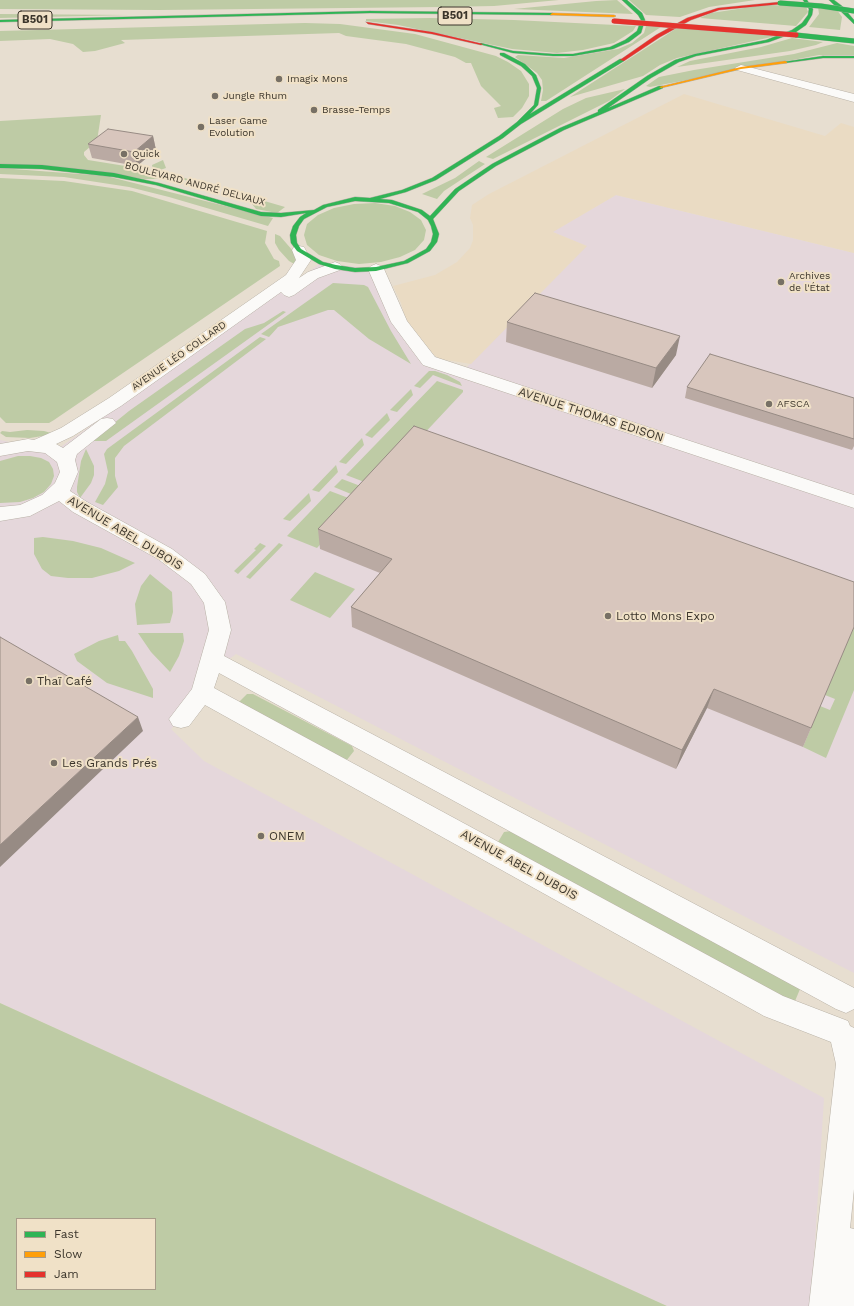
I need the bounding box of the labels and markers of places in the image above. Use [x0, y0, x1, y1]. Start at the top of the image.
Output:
place label: Imagix Mons [287, 73, 348, 85]
marker: Imagix Mons [274, 74, 284, 84]
place label: Jungle Rhum [223, 90, 287, 102]
marker: Jungle Rhum [210, 91, 220, 101]
place label: Brasse-Temps [322, 104, 390, 116]
marker: Brasse-Temps [309, 105, 319, 115]
place label: Laser Game Evolution [209, 115, 267, 138]
marker: Laser Game Evolution [196, 122, 206, 132]
place label: Quick [132, 148, 160, 160]
marker: Quick [119, 149, 129, 159]
place label: Archives de l'État [789, 270, 830, 294]
marker: Archives de l'État [776, 277, 786, 287]
place label: AFSCA [777, 398, 810, 410]
marker: AFSCA [764, 399, 774, 409]
place label: Lotto Mons Expo [616, 609, 715, 623]
marker: Lotto Mons Expo [603, 611, 613, 621]
place label: Thaï Café [37, 674, 92, 688]
marker: Thaï Café [24, 676, 34, 686]
place label: Les Grands Prés [62, 756, 157, 770]
marker: Les Grands Prés [49, 758, 59, 768]
place label: ONEM [269, 829, 305, 843]
marker: ONEM [256, 831, 266, 841]

